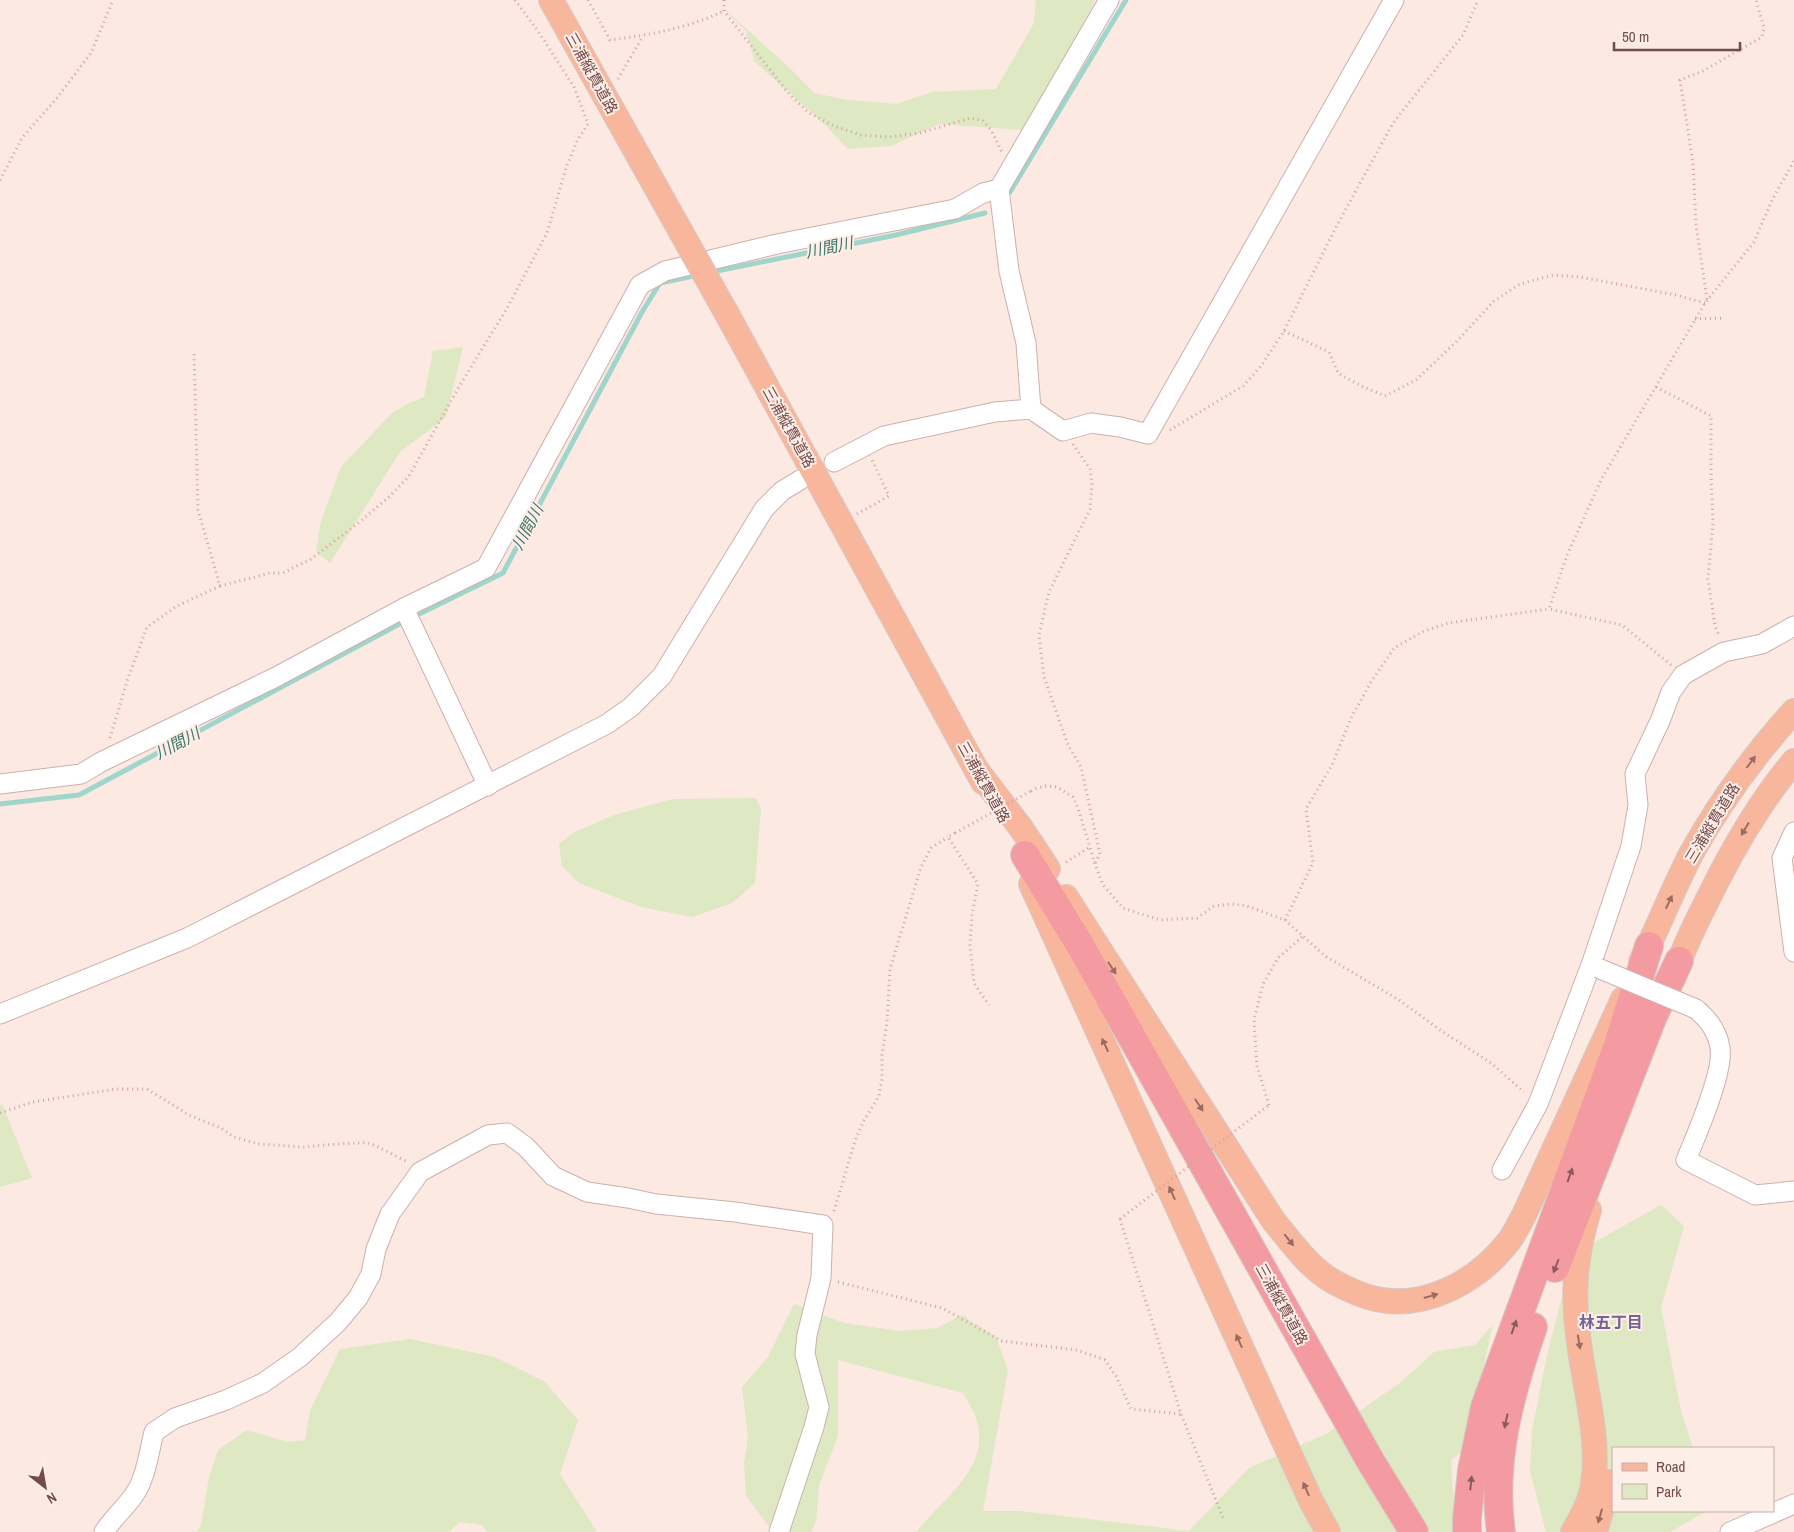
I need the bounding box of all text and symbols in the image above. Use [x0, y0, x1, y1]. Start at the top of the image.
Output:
scale bar [1614, 20, 1740, 52]
text: 50 m [1622, 26, 1649, 47]
street label: 三浦縦貫道路 [561, 29, 623, 117]
water label: 川間川 [803, 231, 857, 263]
street label: 三浦縦貫道路 [758, 383, 820, 471]
water label: 川間川 [506, 499, 549, 553]
water label: 川間川 [151, 721, 205, 764]
street label: 三浦縦貫道路 [953, 738, 1015, 826]
one-way arrow [1745, 756, 1756, 769]
street label: 三浦縦貫道路 [1680, 779, 1744, 867]
one-way arrow [1741, 823, 1750, 836]
one-way arrow [1665, 895, 1673, 909]
one-way arrow [1107, 961, 1116, 975]
one-way arrow [1100, 1038, 1108, 1052]
one-way arrow [1195, 1098, 1204, 1111]
one-way arrow [1566, 1167, 1574, 1182]
one-way arrow [1167, 1186, 1175, 1200]
one-way arrow [1284, 1233, 1295, 1246]
one-way arrow [1552, 1259, 1560, 1274]
street label: 三浦縦貫道路 [1251, 1260, 1313, 1348]
one-way arrow [1423, 1292, 1438, 1300]
district label: 林五丁目 [1579, 1311, 1643, 1333]
one-way arrow [1511, 1320, 1518, 1335]
one-way arrow [1234, 1334, 1242, 1348]
one-way arrow [1575, 1335, 1583, 1351]
one-way arrow [1502, 1413, 1510, 1428]
legend [1612, 1447, 1774, 1512]
text: Road [1656, 1456, 1685, 1477]
north arrow [20, 1462, 70, 1512]
one-way arrow [1467, 1475, 1475, 1491]
text: Park [1656, 1481, 1682, 1502]
one-way arrow [1301, 1482, 1309, 1496]
text: N [44, 1488, 60, 1508]
one-way arrow [1596, 1508, 1604, 1523]

